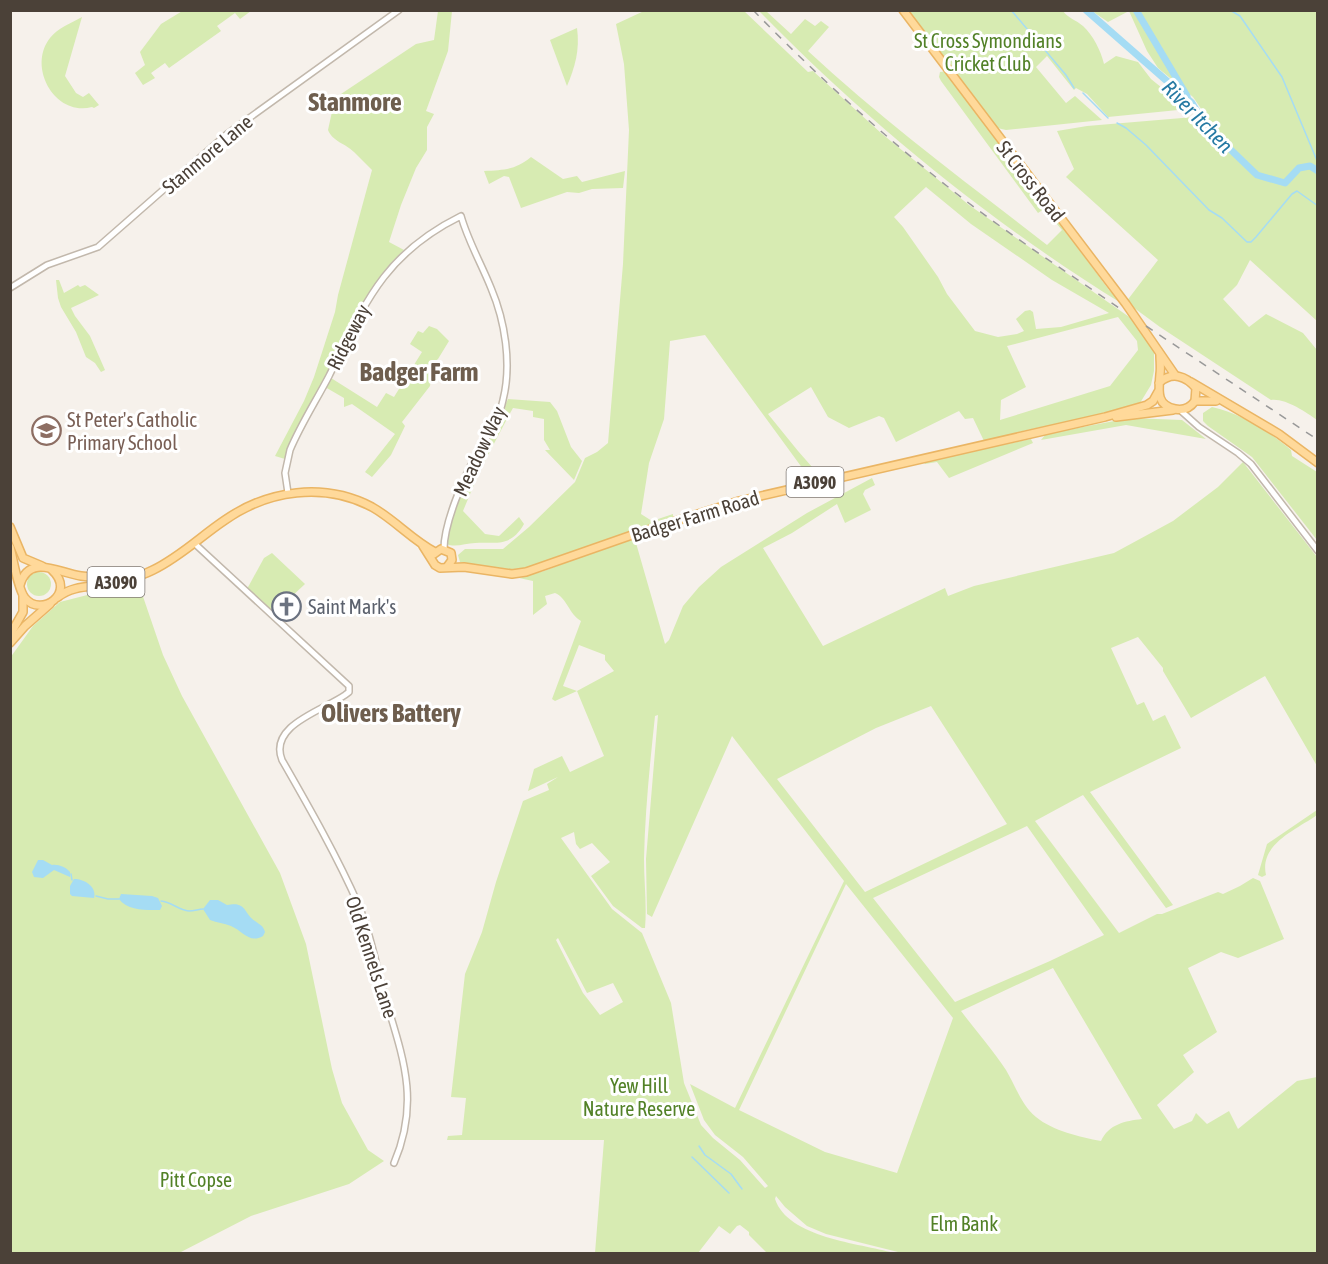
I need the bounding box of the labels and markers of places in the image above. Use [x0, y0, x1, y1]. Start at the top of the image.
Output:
place label: St Peter's Catholic Primary School [67, 408, 197, 454]
school or university icon: St Peter's Catholic Primary School [30, 415, 62, 447]
church icon: Saint Mark's [271, 590, 303, 622]
place label: Saint Mark's [308, 595, 396, 618]

